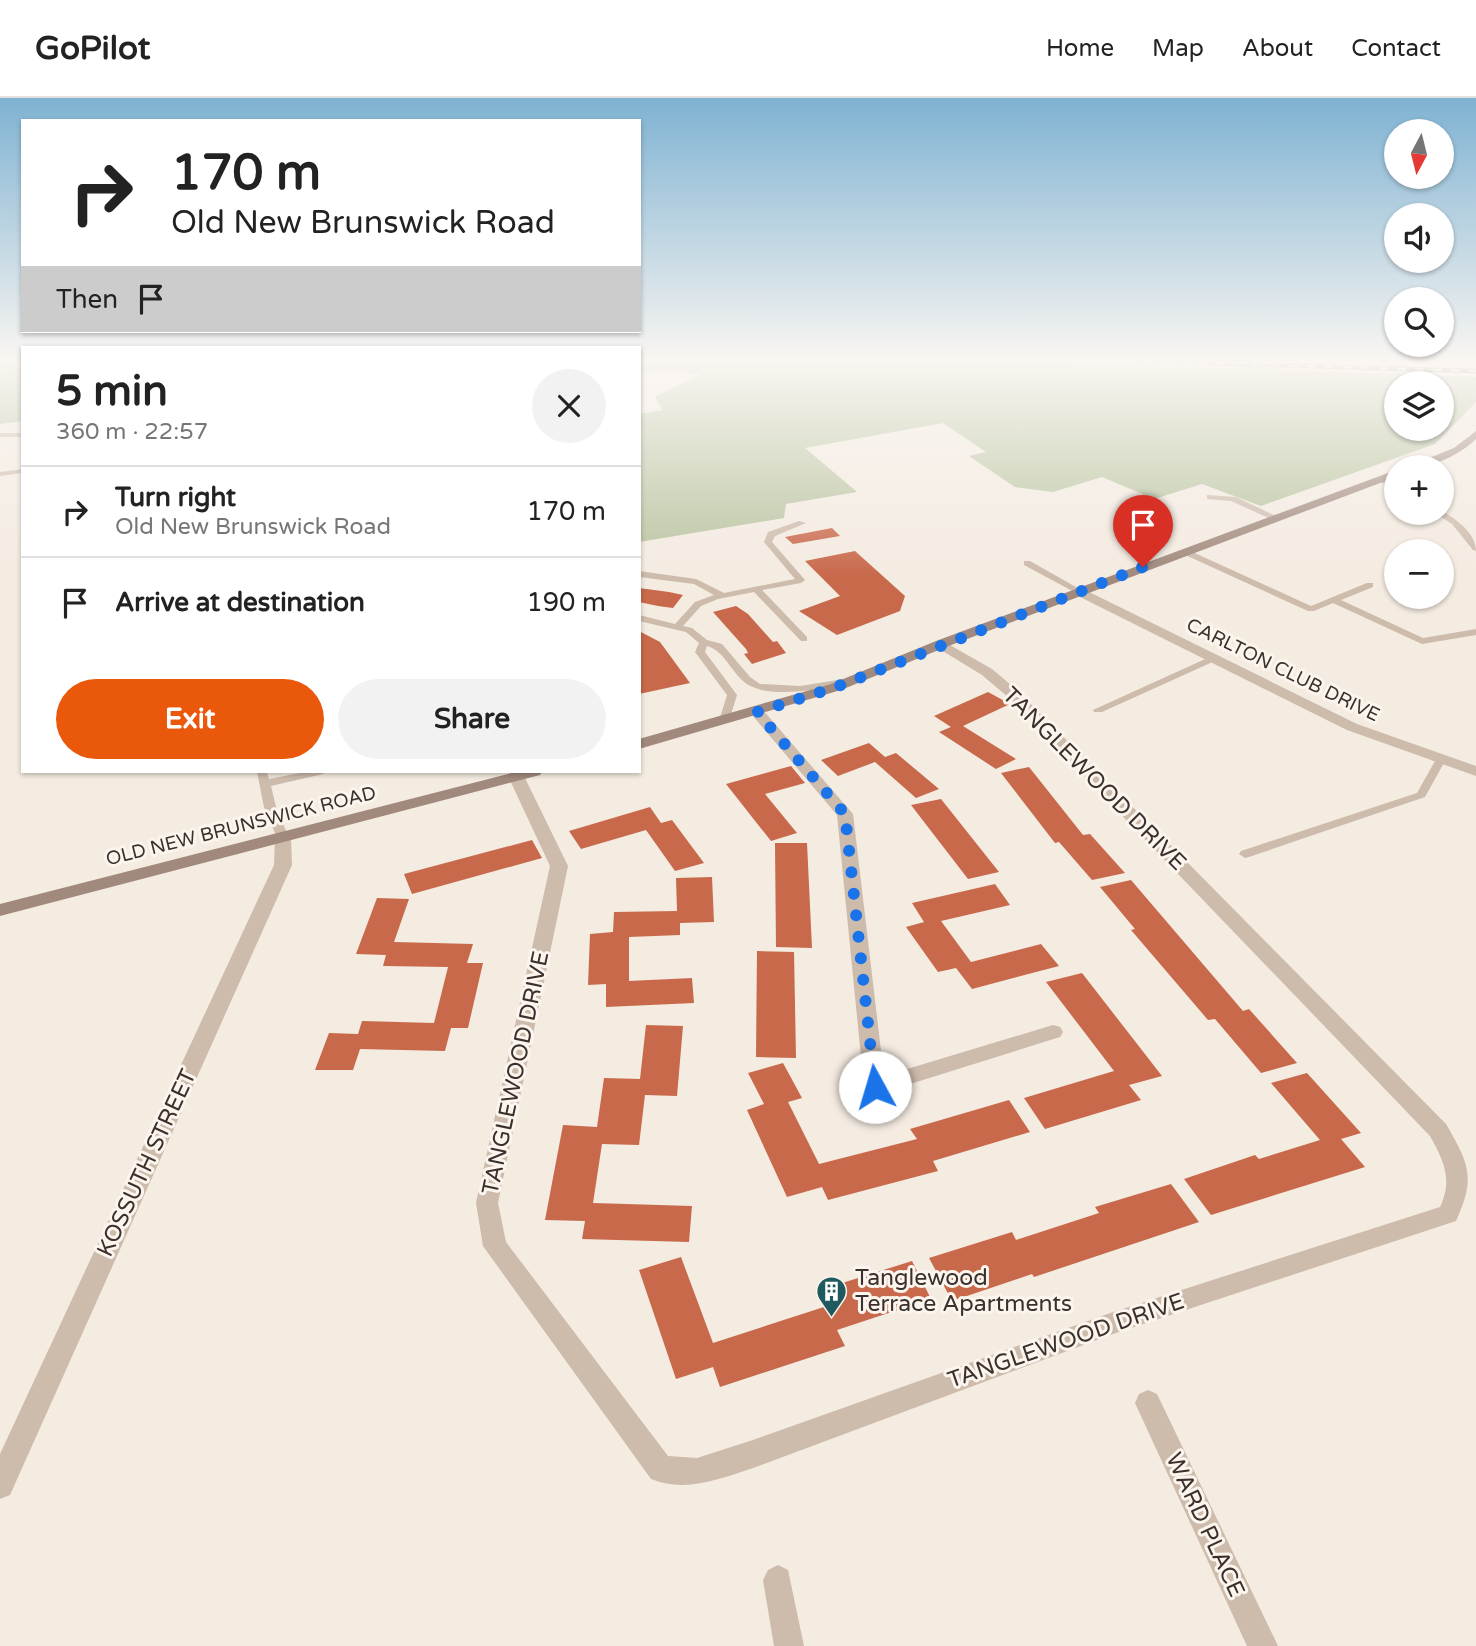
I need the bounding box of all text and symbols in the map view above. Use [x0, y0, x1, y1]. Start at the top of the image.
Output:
text: GoPilot [35, 29, 150, 68]
text: Home [1046, 34, 1114, 63]
text: Map [1152, 34, 1204, 63]
text: About [1242, 34, 1313, 63]
text: Contact [1351, 34, 1441, 63]
north arrow [1384, 119, 1454, 189]
map controls [1384, 119, 1454, 609]
text: 170 m [171, 144, 321, 203]
icon: right [56, 147, 147, 238]
button: sound [1384, 203, 1454, 273]
text: Old New Brunswick Road [171, 204, 555, 242]
icon: arrive [132, 280, 170, 318]
text: Then [56, 284, 118, 315]
button: search [1384, 287, 1454, 357]
text: 5 min [56, 366, 168, 417]
button: close [532, 369, 606, 443]
button: layers [1384, 371, 1454, 441]
text: 360 m · 22:57 [56, 418, 208, 446]
button: + [1384, 455, 1454, 525]
text: Turn right [115, 482, 236, 513]
icon: right [56, 493, 94, 531]
pin [1113, 495, 1173, 567]
text: 170 m [526, 496, 606, 527]
icon: arrive [1124, 506, 1162, 544]
text: Old New Brunswick Road [115, 513, 391, 541]
button: − [1384, 539, 1454, 609]
icon: arrive [56, 584, 94, 622]
text: Arrive at destination [115, 587, 365, 618]
text: 190 m [526, 587, 606, 618]
street label: CARLTON CLUB DRIVE [1183, 614, 1383, 726]
button: Exit [56, 679, 324, 759]
button: Share [338, 679, 606, 759]
street label: TANGLEWOOD DRIVE [996, 681, 1192, 877]
street label: OLD NEW BRUNSWICK ROAD [104, 782, 378, 870]
street label: TANGLEWOOD DRIVE [476, 949, 556, 1197]
position arrow [838, 1050, 912, 1124]
street label: KOSSUTH STREET [91, 1065, 203, 1261]
place label: Tanglewood Terrace Apartments [855, 1264, 1072, 1318]
building icon: Tanglewood Terrace Apartments [815, 1274, 849, 1318]
street label: TANGLEWOOD DRIVE [944, 1287, 1188, 1395]
street label: WARD PLACE [1159, 1448, 1251, 1602]

